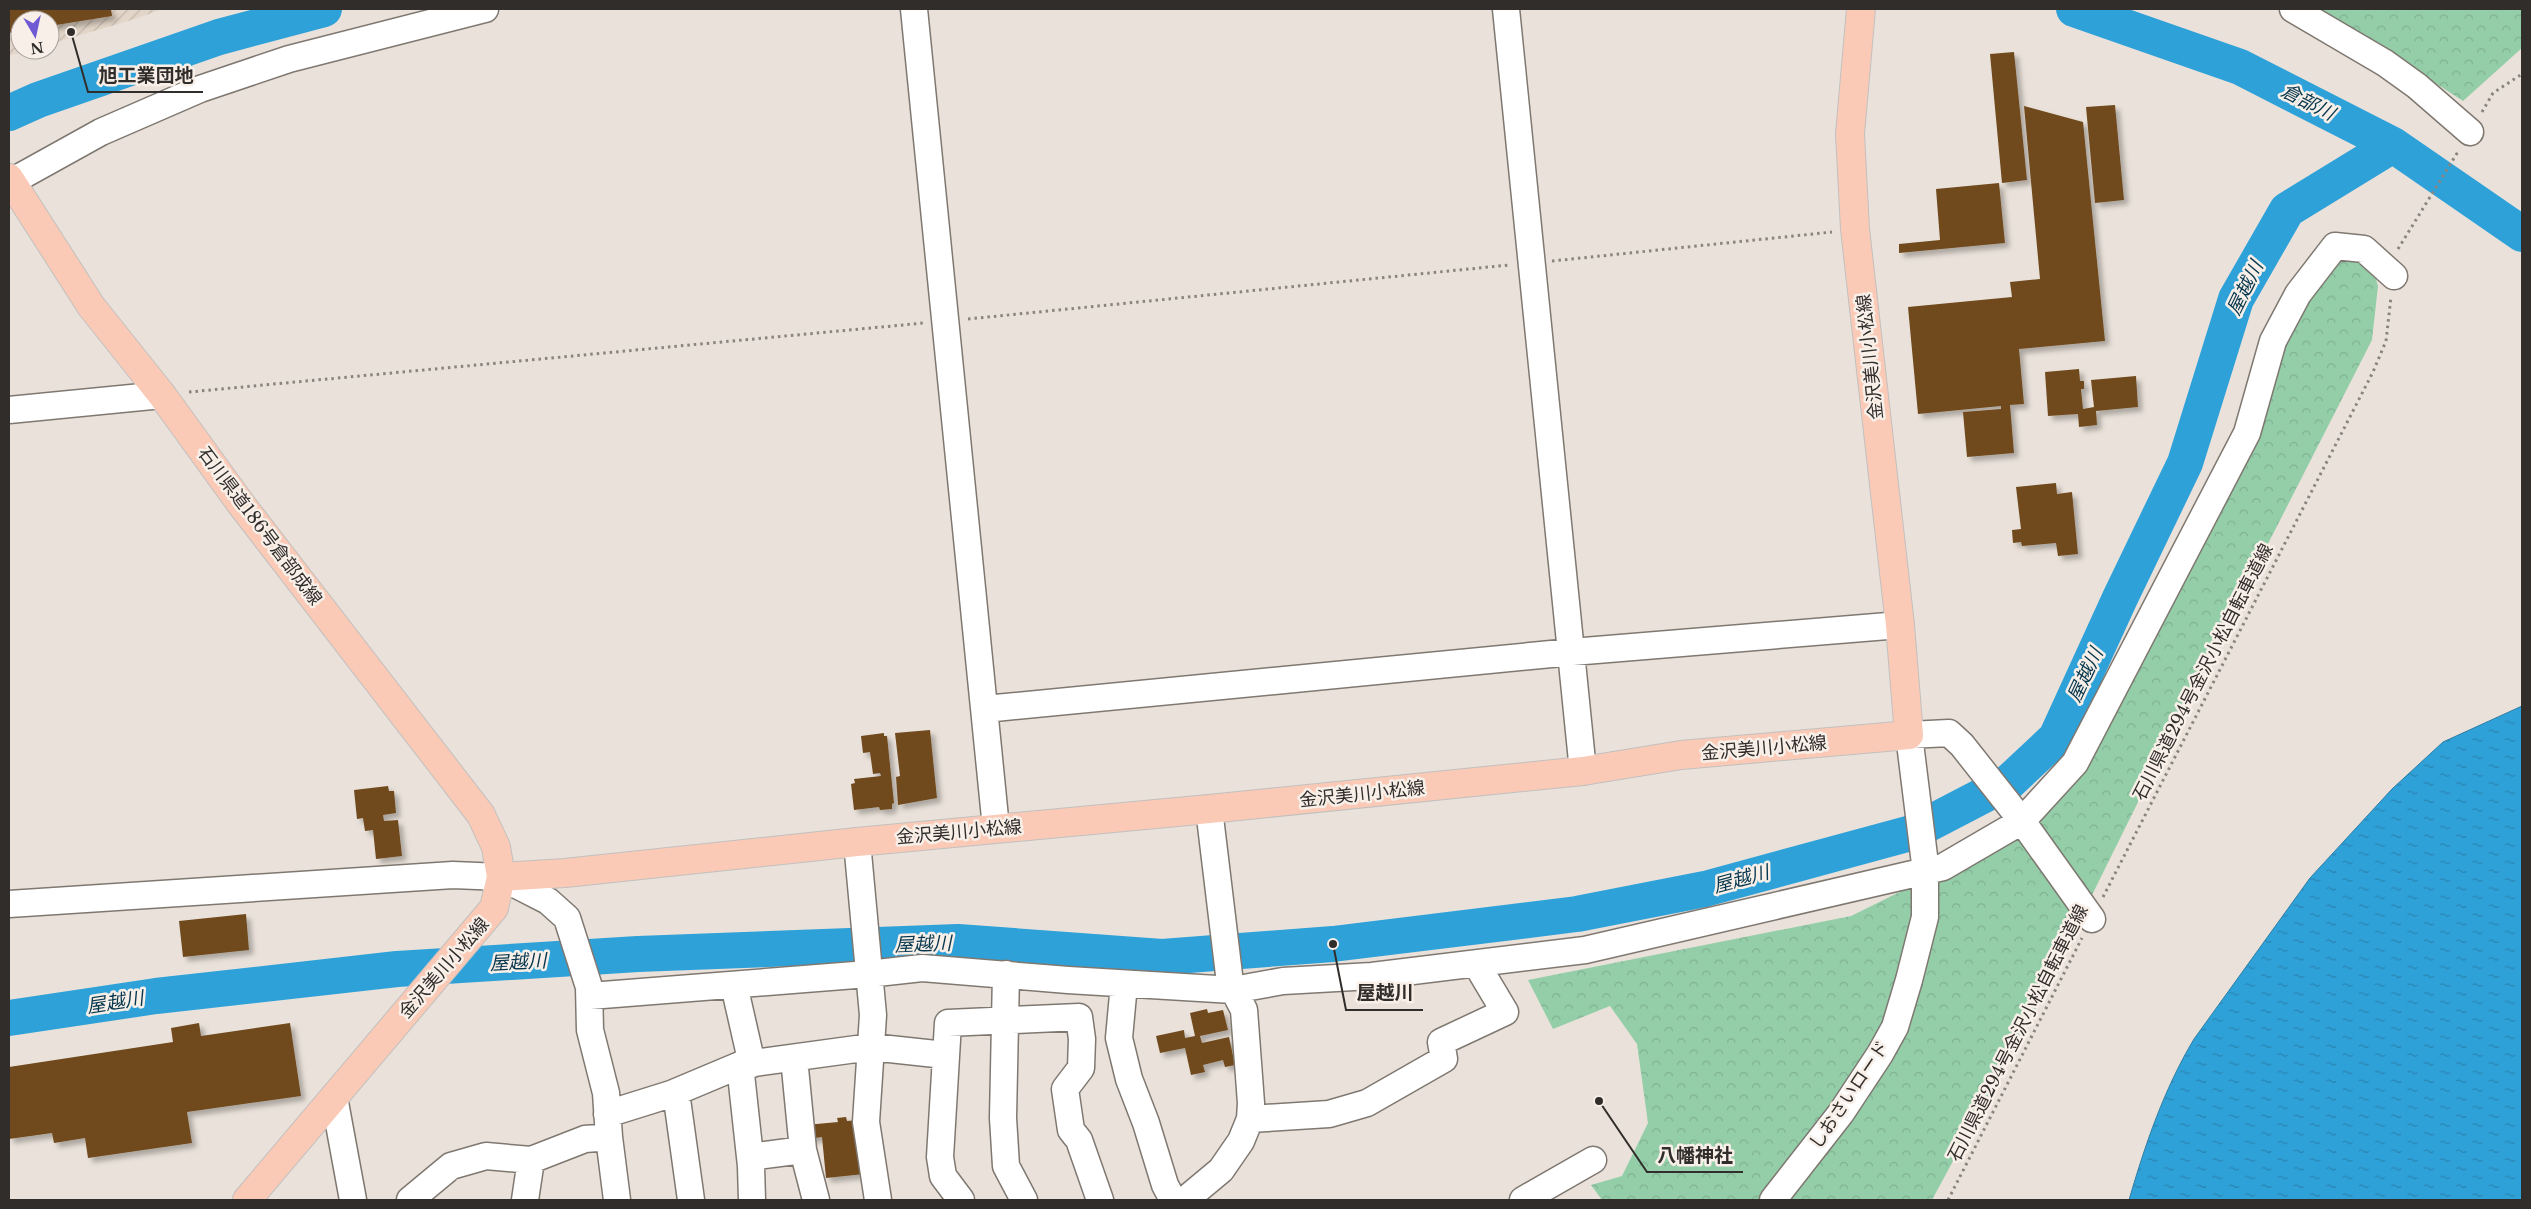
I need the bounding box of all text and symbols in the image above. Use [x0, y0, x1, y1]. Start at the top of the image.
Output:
north arrow [10, 10, 60, 60]
text: N [29, 38, 45, 58]
callout: 旭工業団地 [88, 58, 203, 92]
text: 旭工業団地 [98, 64, 194, 87]
water label: 倉部川 [2277, 79, 2340, 126]
water label: 屋越川 [2222, 256, 2269, 319]
street label: 金沢美川小松線 [1852, 293, 1888, 421]
street label: 石川県道186号倉部成線 [193, 443, 327, 609]
street label: 石川県道294号金沢小松自転車道線 [2128, 540, 2278, 804]
water label: 屋越川 [2063, 643, 2108, 706]
street label: 金沢美川小松線 [1700, 732, 1828, 764]
street label: 金沢美川小松線 [1298, 776, 1426, 812]
street label: 金沢美川小松線 [895, 816, 1023, 848]
water label: 屋越川 [1710, 860, 1773, 897]
street label: 石川県道294号金沢小松自転車道線 [1943, 901, 2093, 1165]
street label: 金沢美川小松線 [394, 913, 494, 1023]
water label: 屋越川 [894, 931, 954, 956]
water label: 屋越川 [489, 949, 549, 975]
callout: 屋越川 [1346, 976, 1423, 1010]
text: 屋越川 [1356, 981, 1414, 1004]
water label: 屋越川 [85, 986, 147, 1018]
street label: しおさいロード [1805, 1037, 1893, 1153]
callout: 八幡神社 [1647, 1138, 1743, 1172]
text: 八幡神社 [1657, 1144, 1733, 1167]

